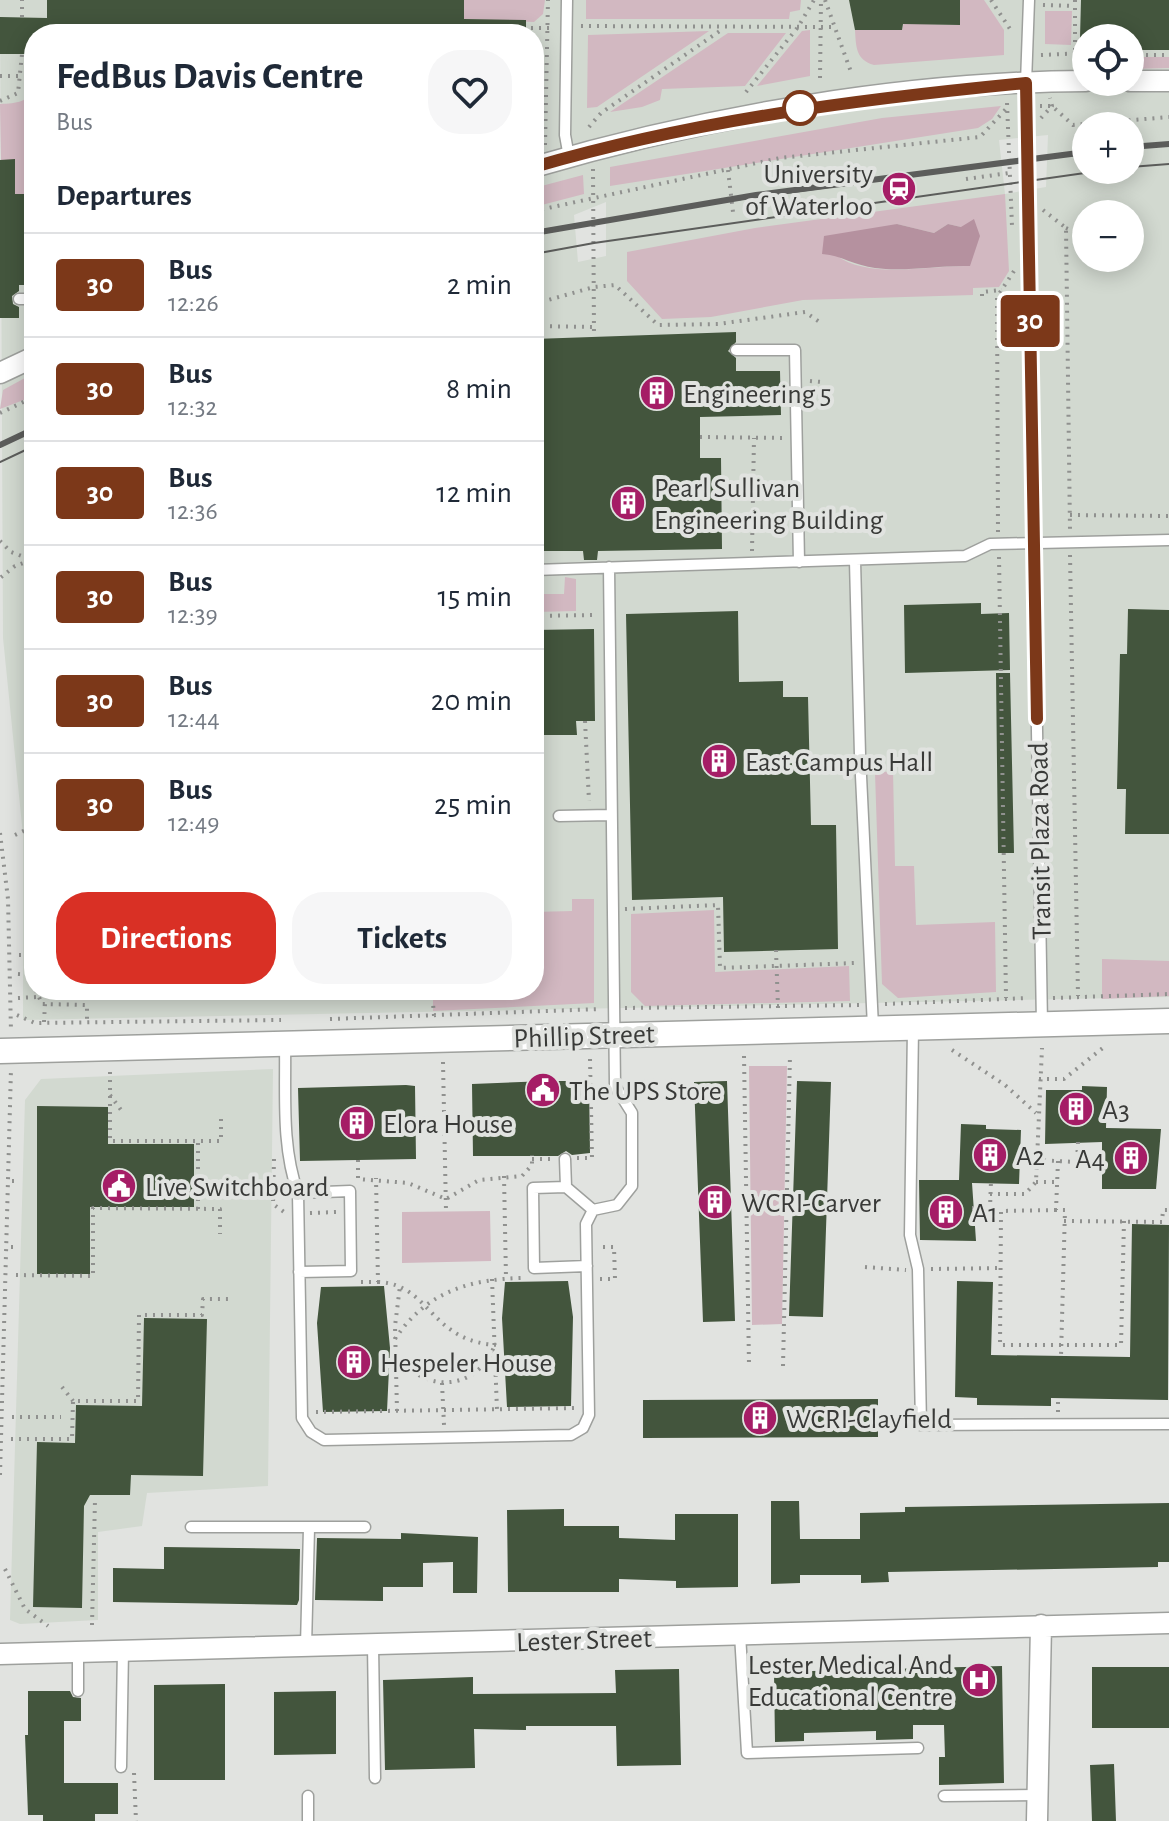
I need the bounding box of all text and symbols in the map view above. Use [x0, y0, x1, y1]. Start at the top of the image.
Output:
map controls [1072, 24, 1144, 272]
button: locate [1072, 24, 1144, 96]
button: heart [428, 50, 512, 134]
text: FedBus Davis Centre [56, 58, 363, 96]
unlabelled marker [783, 91, 817, 125]
text: Bus [56, 109, 93, 135]
button: + [1072, 112, 1144, 184]
place label: University of Waterloo [745, 161, 873, 221]
station icon: University of Waterloo [880, 170, 918, 208]
text: Departures [56, 181, 192, 211]
button: − [1072, 200, 1144, 272]
text: Bus [168, 255, 213, 285]
text: 2 min [447, 270, 512, 300]
text: 30 [87, 271, 113, 299]
text: 12:26 [168, 290, 219, 316]
line badge: 30 [994, 295, 1066, 347]
text: 30 [1017, 307, 1043, 335]
text: Bus [168, 359, 213, 389]
text: 8 min [446, 374, 512, 404]
building icon: Engineering 5 [638, 374, 676, 412]
text: 30 [87, 375, 113, 403]
place label: Engineering 5 [683, 381, 832, 409]
text: 12:32 [168, 394, 217, 420]
text: Bus [168, 463, 213, 493]
place label: Pearl Sullivan Engineering Building [654, 475, 884, 535]
text: 12 min [436, 478, 512, 508]
text: 30 [87, 479, 113, 507]
building icon: Pearl Sullivan Engineering Building [609, 484, 647, 522]
text: 12:36 [168, 498, 218, 524]
text: Bus [168, 567, 213, 597]
text: 15 min [437, 582, 512, 612]
text: 30 [87, 583, 113, 611]
text: 12:39 [168, 602, 218, 628]
text: Bus [168, 671, 213, 701]
text: 20 min [431, 686, 512, 716]
text: 30 [87, 687, 113, 715]
text: 12:44 [168, 706, 220, 732]
building icon: East Campus Hall [700, 742, 738, 780]
street label: Transit Plaza Road [1025, 742, 1057, 940]
place label: East Campus Hall [745, 749, 933, 777]
text: Bus [168, 775, 213, 805]
text: 25 min [434, 790, 512, 820]
text: 30 [87, 791, 113, 819]
text: 12:49 [168, 810, 219, 836]
button: Directions [56, 892, 276, 984]
button: Tickets [292, 892, 512, 984]
street label: Phillip Street [513, 1021, 655, 1053]
public building icon: The UPS Store [524, 1071, 562, 1109]
place label: The UPS Store [569, 1078, 722, 1106]
building icon: A3 [1057, 1090, 1095, 1128]
place label: A3 [1102, 1097, 1130, 1125]
building icon: Elora House [338, 1104, 376, 1142]
place label: Elora House [383, 1111, 513, 1139]
building icon: A2 [971, 1136, 1009, 1174]
building icon: A4 [1112, 1139, 1150, 1177]
place label: A2 [1016, 1143, 1045, 1171]
place label: A4 [1075, 1146, 1105, 1174]
public building icon: Live Switchboard [100, 1167, 138, 1205]
place label: Live Switchboard [145, 1174, 329, 1202]
building icon: WCRI-Carver [696, 1183, 734, 1221]
place label: WCRI-Carver [741, 1190, 881, 1218]
building icon: A1 [927, 1193, 965, 1231]
place label: A1 [972, 1200, 998, 1228]
building icon: Hespeler House [335, 1343, 373, 1381]
place label: Hespeler House [380, 1350, 552, 1378]
building icon: WCRI-Clayfield [741, 1399, 779, 1437]
place label: WCRI-Clayfield [786, 1406, 952, 1434]
street label: Lester Street [516, 1625, 652, 1657]
place label: Lester Medical And Educational Centre [748, 1652, 953, 1712]
hospital icon: Lester Medical And Educational Centre [960, 1661, 998, 1699]

